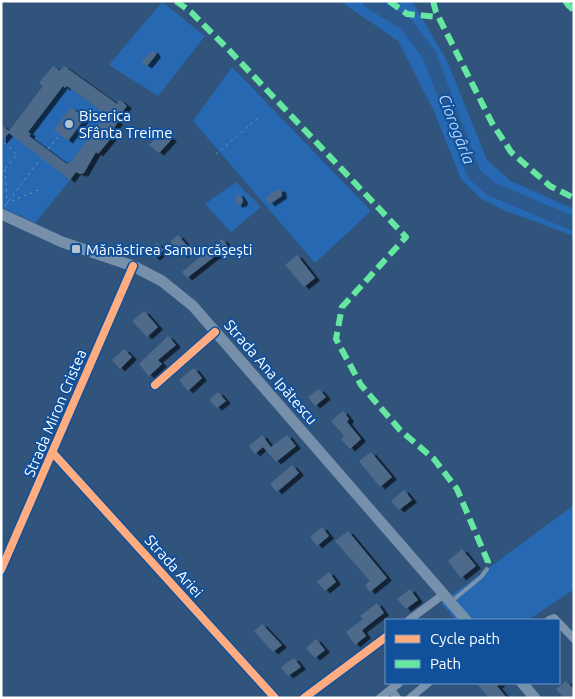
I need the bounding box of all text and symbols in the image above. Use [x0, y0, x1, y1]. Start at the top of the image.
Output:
water label: Ciorogârla [435, 91, 479, 167]
place label: Biserica Sfânta Treime [79, 107, 173, 141]
marker: Biserica Sfânta Treime [63, 118, 75, 130]
place label: Mănăstirea Samurcășești [86, 241, 252, 258]
marker: Mănăstirea Samurcășești [70, 243, 82, 255]
street label: Strada Ana Ipătescu [221, 316, 321, 428]
street label: Strada Miron Cristea [20, 347, 90, 479]
street label: Strada Ariei [142, 531, 206, 601]
legend [385, 619, 560, 684]
text: Cycle path [430, 630, 500, 647]
text: Path [430, 655, 461, 672]

